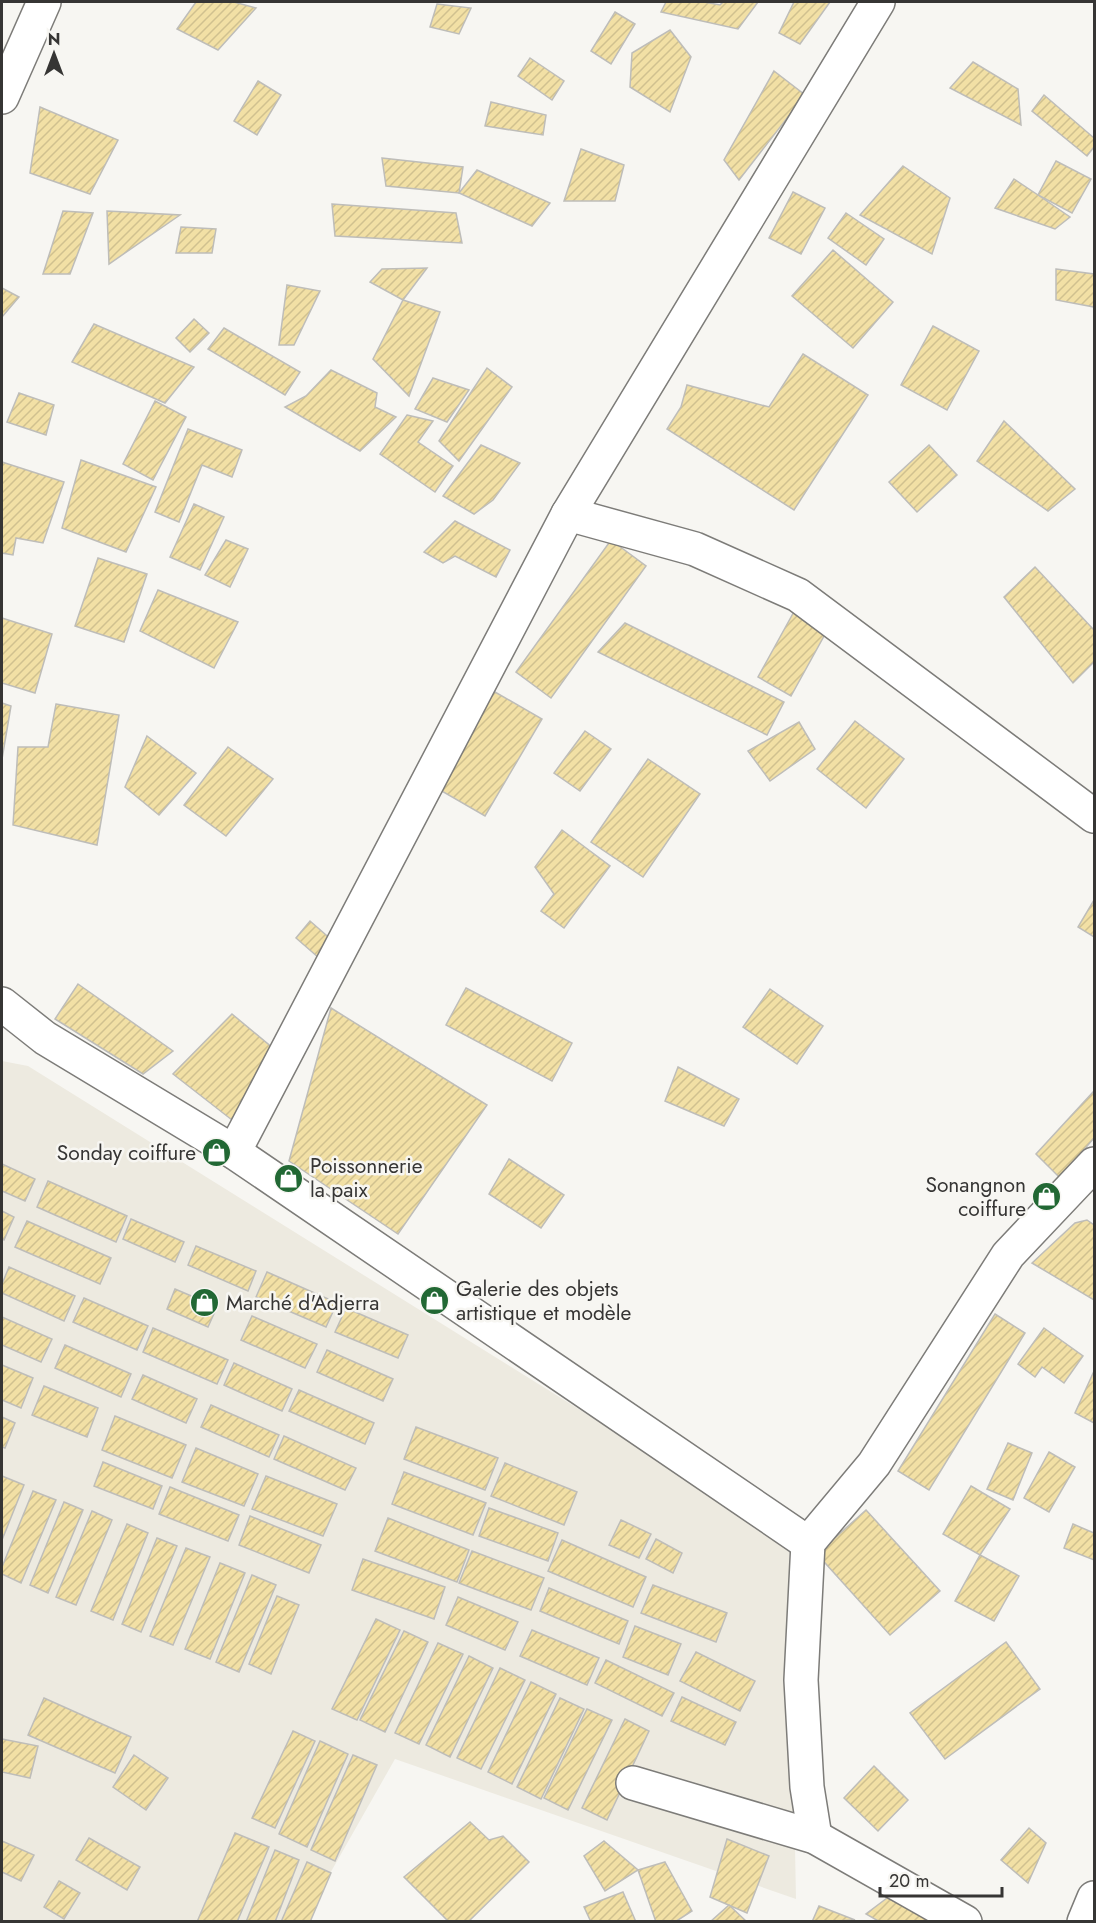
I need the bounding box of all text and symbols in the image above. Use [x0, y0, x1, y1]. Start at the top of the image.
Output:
north arrow [24, 24, 84, 84]
text: N [48, 28, 60, 51]
shop icon: Sonday coiffure [201, 1137, 233, 1169]
place label: Sonday coiffure [57, 1138, 196, 1168]
place label: Poissonnerie la paix [310, 1151, 423, 1205]
shop icon: Poissonnerie la paix [273, 1162, 305, 1194]
place label: Sonangnon coiffure [925, 1170, 1026, 1224]
shop icon: Sonangnon coiffure [1031, 1181, 1063, 1213]
place label: Galerie des objets artistique et modèle [456, 1274, 631, 1328]
shop icon: Galerie des objets artistique et modèle [419, 1285, 451, 1317]
shop icon: Marché d'Adjerra [189, 1287, 221, 1319]
place label: Marché d'Adjerra [226, 1288, 379, 1318]
scale bar [880, 1860, 1002, 1898]
text: 20 m [889, 1868, 929, 1894]

